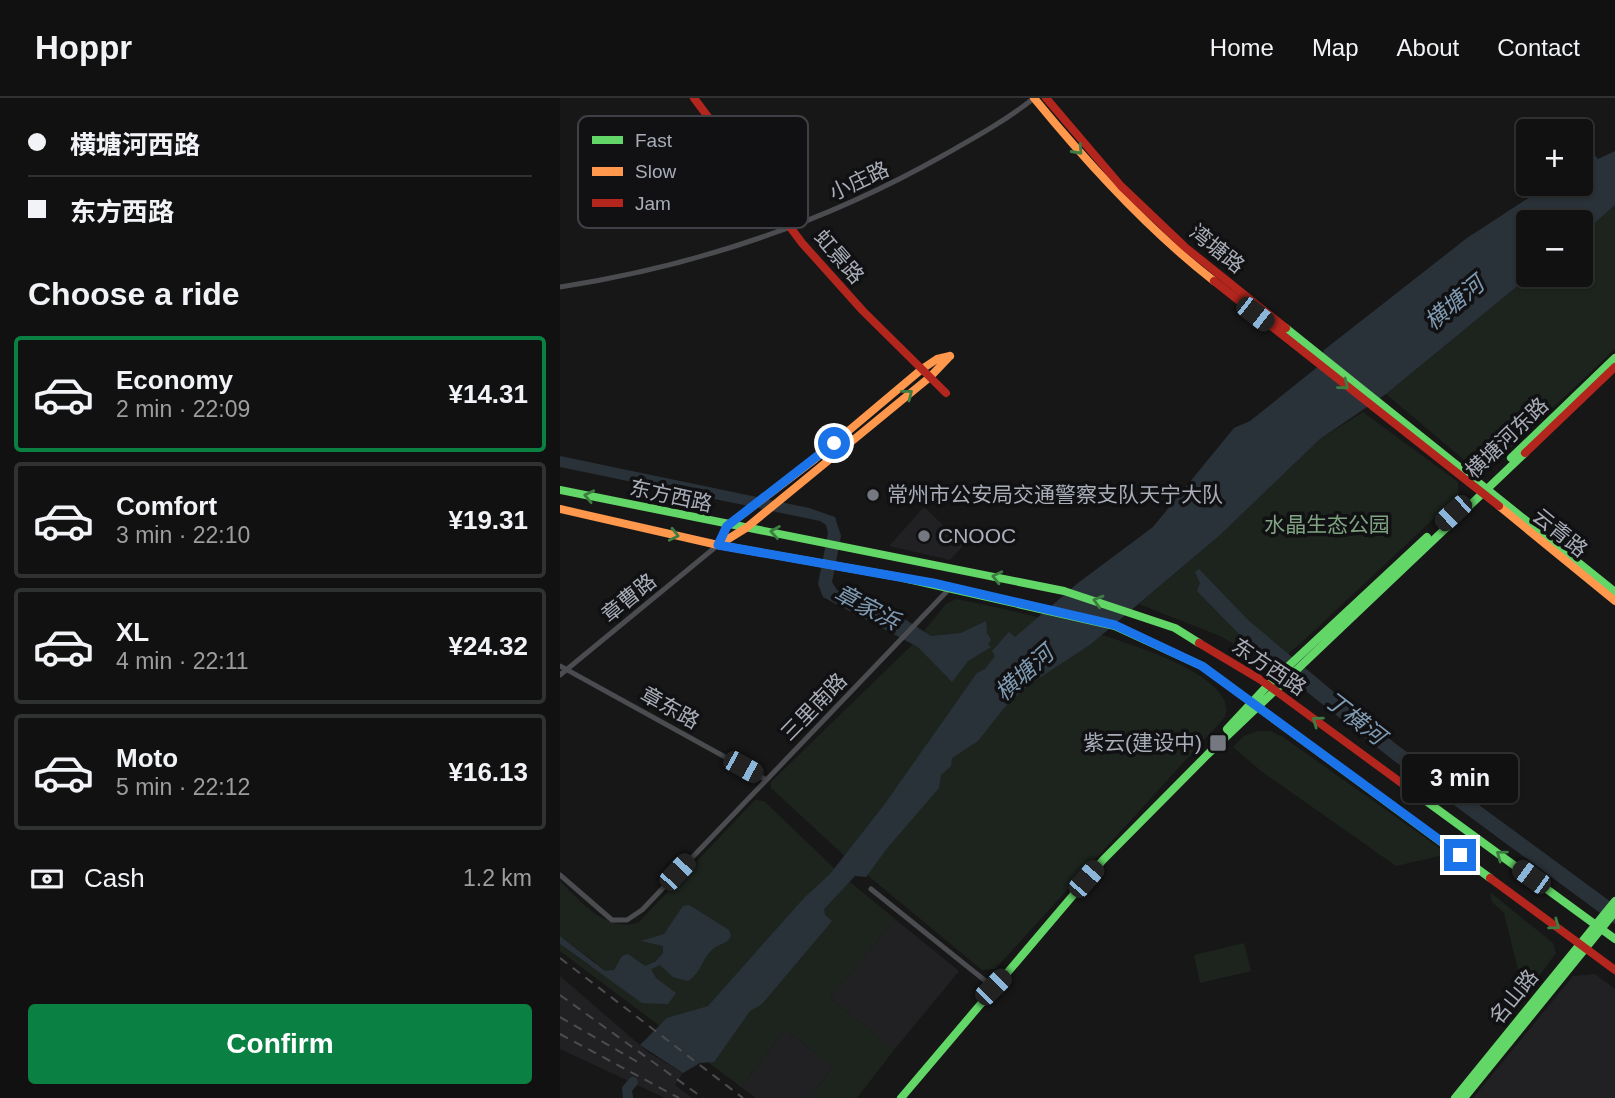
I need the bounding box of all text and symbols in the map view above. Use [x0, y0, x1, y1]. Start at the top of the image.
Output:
text: Hoppr [35, 29, 132, 66]
text: Home [1210, 34, 1274, 61]
text: Map [1312, 34, 1359, 61]
text: About [1397, 34, 1459, 61]
text: Contact [1497, 34, 1580, 61]
legend [578, 116, 808, 228]
map controls [1516, 119, 1593, 287]
button: + [1516, 119, 1593, 196]
text: 横塘河西路 [70, 130, 200, 160]
text: Fast [635, 130, 673, 151]
one-way arrow [1069, 142, 1082, 155]
street label: 小庄路 [825, 157, 892, 204]
text: Slow [635, 161, 676, 182]
text: Jam [635, 193, 671, 214]
text: 东方西路 [70, 197, 174, 227]
button: − [1516, 210, 1593, 287]
street label: 湾塘路 [1186, 220, 1249, 277]
street label: 虹景路 [810, 225, 869, 288]
water label: 横塘河 [1419, 268, 1492, 335]
text: Choose a ride [28, 276, 240, 312]
car [1232, 293, 1279, 335]
icon: car [32, 363, 95, 426]
text: Economy [116, 365, 233, 395]
one-way arrow [1336, 377, 1349, 389]
text: ¥14.31 [448, 379, 528, 409]
one-way arrow [901, 389, 913, 402]
street label: 横塘河东路 [1461, 393, 1552, 482]
text: 2 min · 22:09 [116, 396, 250, 422]
route start [818, 427, 850, 459]
street label: 东方西路 [628, 476, 715, 515]
place label: 常州市公安局交通警察支队天宁大队 [887, 483, 1223, 506]
marker: 常州市公安局交通警察支队天宁大队 [865, 487, 881, 503]
icon: car [32, 489, 95, 552]
one-way arrow [583, 489, 595, 504]
text: Comfort [116, 491, 217, 521]
car [1431, 491, 1476, 535]
street label: 云青路 [1529, 504, 1592, 561]
text: ¥19.31 [448, 505, 528, 535]
park label: 水晶生态公园 [1264, 513, 1390, 536]
text: 3 min · 22:10 [116, 522, 250, 548]
place label: CNOOC [938, 524, 1016, 547]
one-way arrow [769, 525, 781, 540]
one-way arrow [668, 527, 680, 541]
marker: CNOOC [916, 528, 932, 544]
street label: 章曹路 [597, 569, 660, 626]
one-way arrow [991, 571, 1003, 585]
water label: 章家浜 [830, 579, 905, 636]
one-way arrow [1092, 595, 1104, 610]
icon: car [32, 615, 95, 678]
text: XL [116, 617, 149, 647]
text: ¥24.32 [448, 631, 528, 661]
street label: 东方西路 [1228, 634, 1311, 700]
water label: 横塘河 [990, 638, 1061, 706]
text: 4 min · 22:11 [116, 648, 249, 674]
street label: 三里南路 [776, 668, 851, 745]
street label: 章东路 [637, 682, 703, 733]
water label: 丁横河 [1320, 687, 1393, 752]
one-way arrow [1312, 717, 1325, 729]
place label: 紫云(建设中) [1083, 731, 1202, 754]
marker: 紫云(建设中) [1208, 733, 1228, 753]
icon: car [32, 741, 95, 804]
text: Moto [116, 743, 178, 773]
car [720, 748, 767, 786]
callout: 3 min [1402, 754, 1518, 802]
text: ¥16.13 [448, 757, 528, 787]
text: 3 min [1430, 765, 1490, 791]
text: 5 min · 22:12 [116, 774, 250, 800]
route end [1444, 839, 1476, 871]
car [655, 849, 700, 895]
one-way arrow [1496, 851, 1509, 863]
car [1065, 856, 1108, 902]
car [1508, 856, 1555, 898]
icon: cash [28, 860, 66, 898]
text: Cash [84, 863, 145, 893]
text: 1.2 km [463, 865, 532, 891]
one-way arrow [1547, 917, 1560, 929]
car [971, 965, 1016, 1009]
street label: 名山路 [1485, 965, 1542, 1028]
button: Confirm [28, 1004, 532, 1084]

